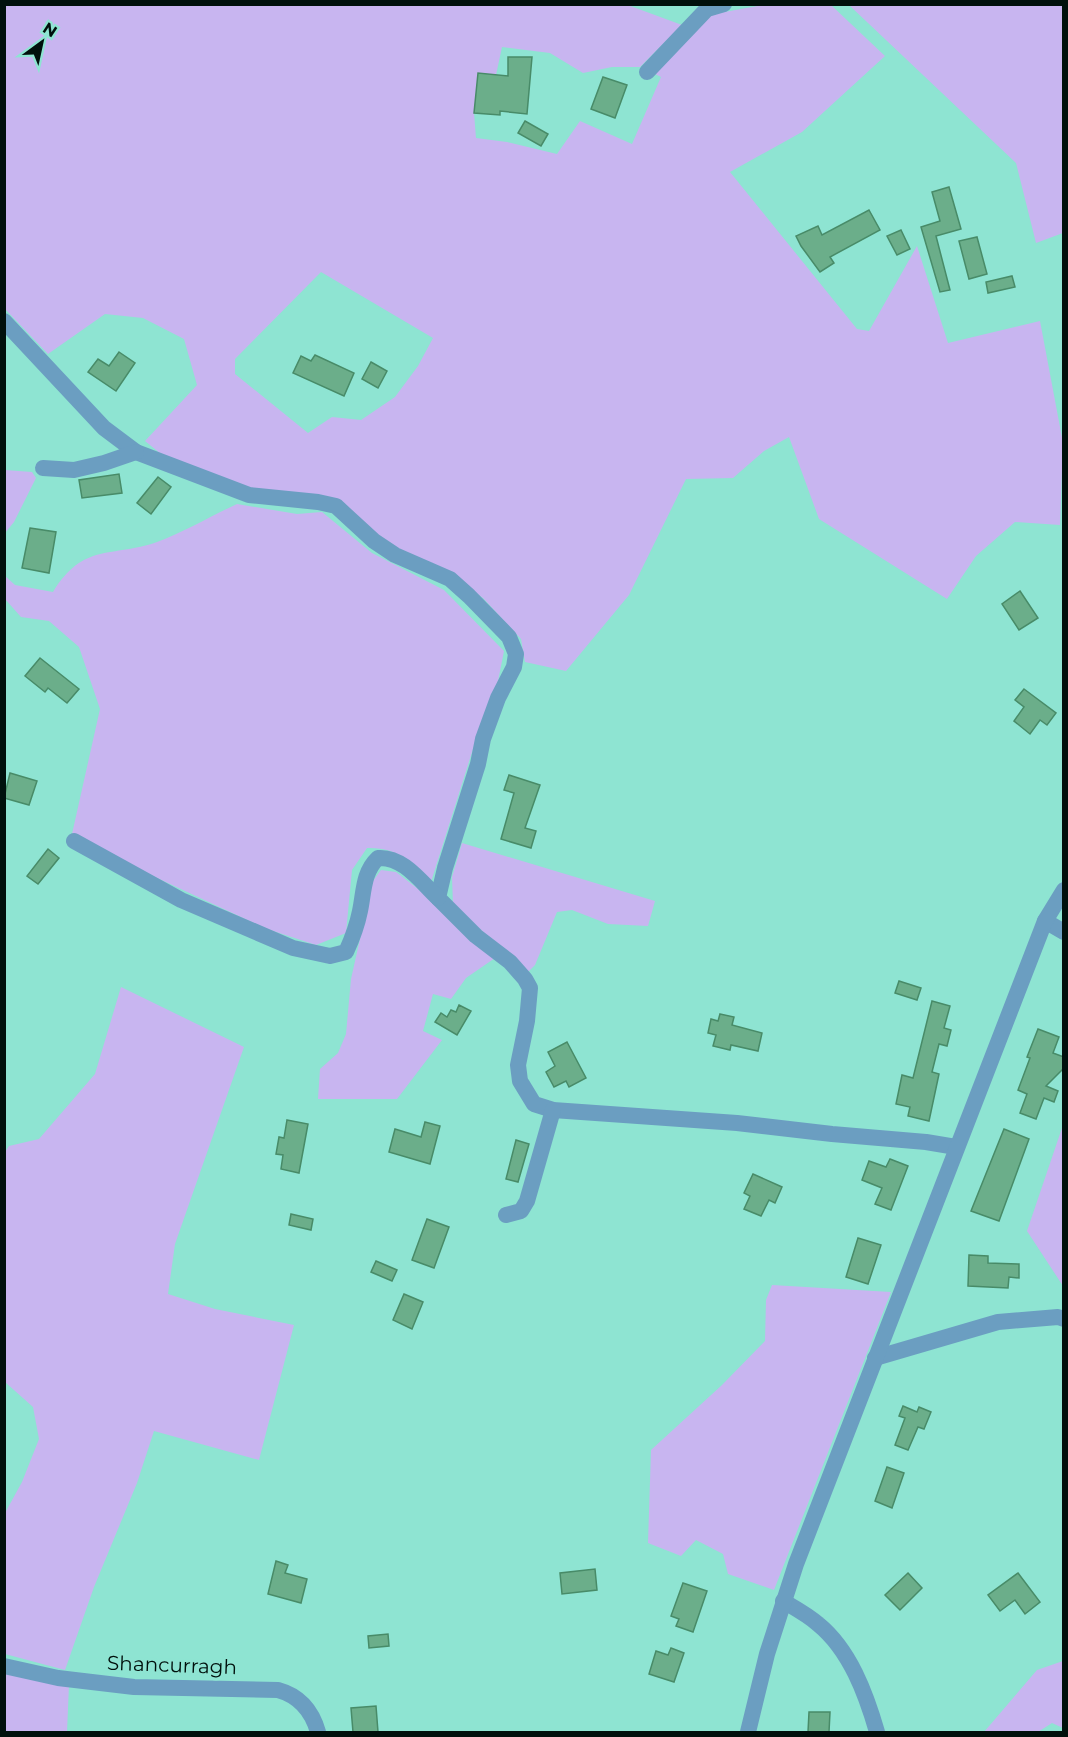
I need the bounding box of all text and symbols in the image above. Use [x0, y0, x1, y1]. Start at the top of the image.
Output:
north arrow [12, 12, 72, 72]
text: N [39, 18, 60, 41]
street label: Shancurragh [107, 1651, 237, 1679]

